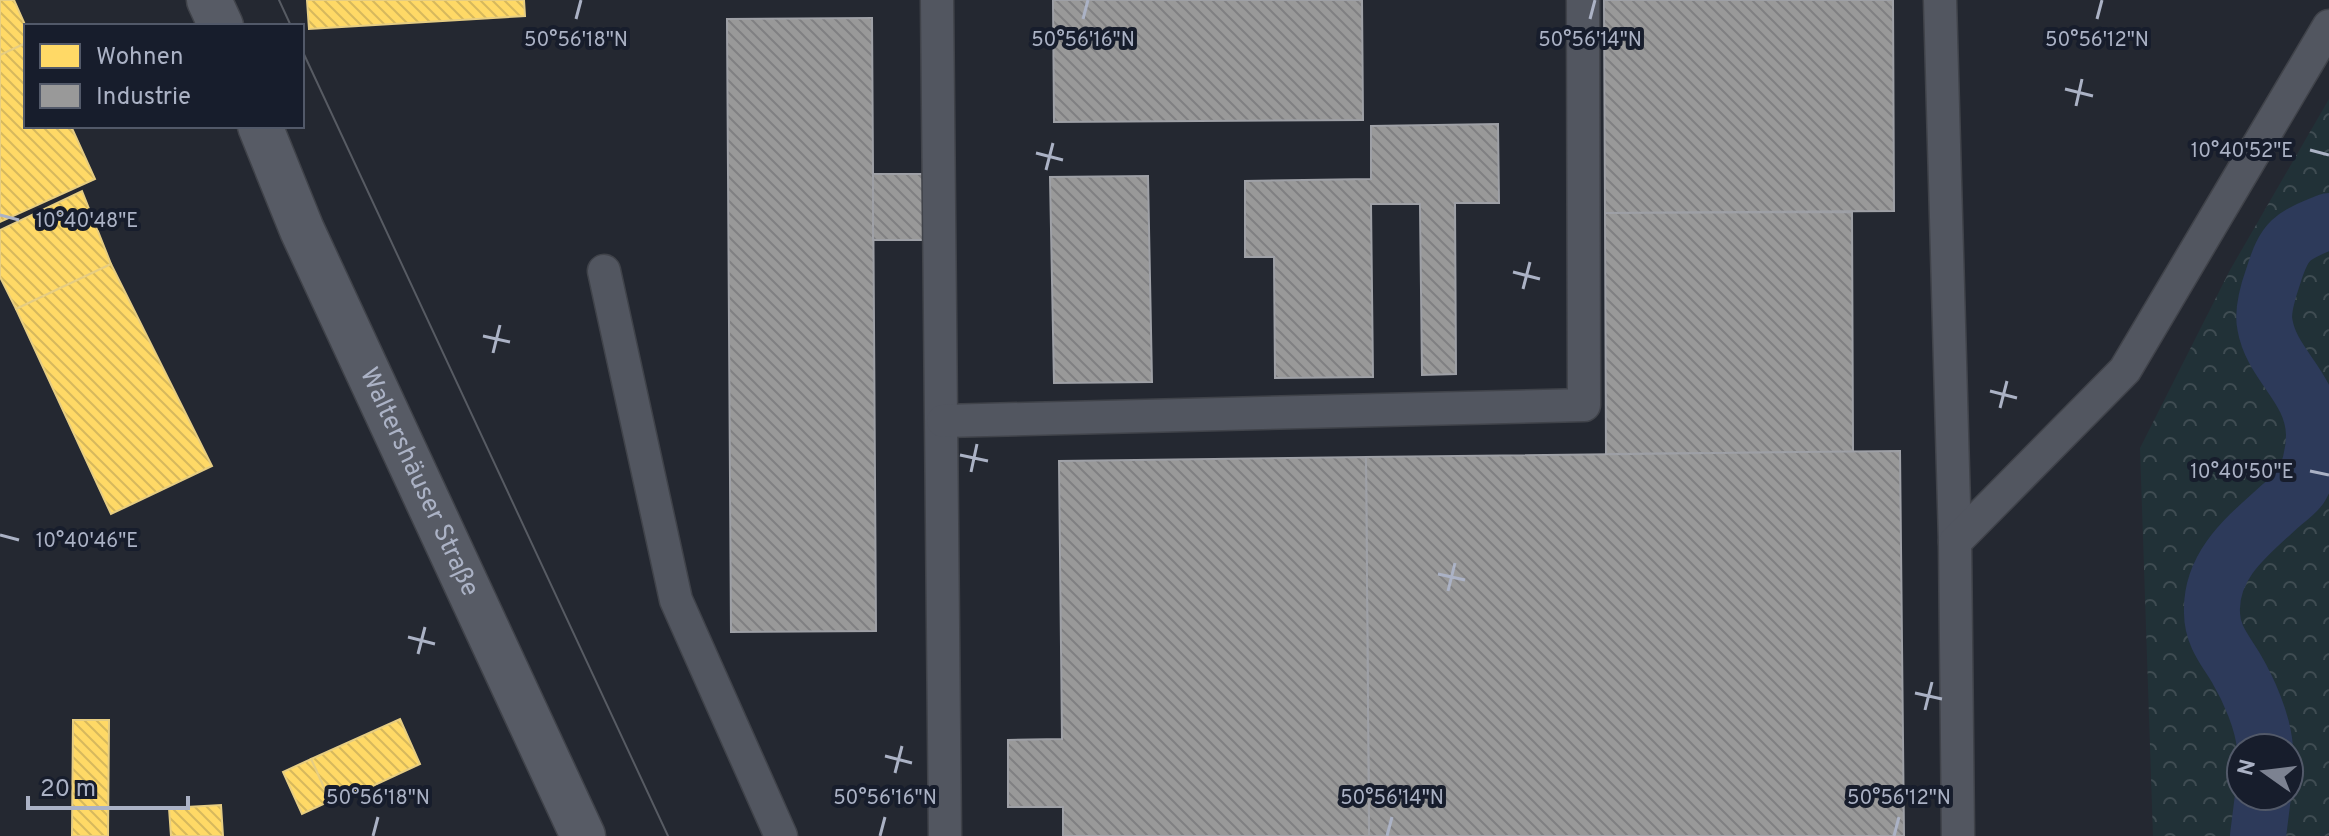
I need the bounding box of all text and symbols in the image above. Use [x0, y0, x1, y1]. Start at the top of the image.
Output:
legend [24, 24, 304, 128]
text: 50°56'18"N [524, 28, 628, 54]
text: 50°56'16"N [1031, 28, 1135, 54]
text: 50°56'14"N [1538, 28, 1642, 54]
text: 50°56'12"N [2045, 28, 2149, 54]
text: Wohnen [96, 43, 183, 73]
text: Industrie [96, 83, 191, 113]
text: 10°40'52"E [2191, 139, 2293, 165]
text: 10°40'48"E [36, 209, 138, 235]
street label: Waltershäuser Straße [352, 362, 486, 602]
text: 10°40'50"E [2190, 460, 2294, 486]
text: 10°40'46"E [36, 529, 138, 555]
north arrow [2225, 732, 2305, 812]
text: N [2233, 757, 2263, 779]
scale bar [28, 760, 188, 810]
text: 20 m [40, 775, 96, 805]
text: 50°56'18"N [326, 786, 430, 812]
text: 50°56'16"N [833, 786, 937, 812]
text: 50°56'14"N [1340, 786, 1444, 812]
text: 50°56'12"N [1847, 786, 1951, 812]

